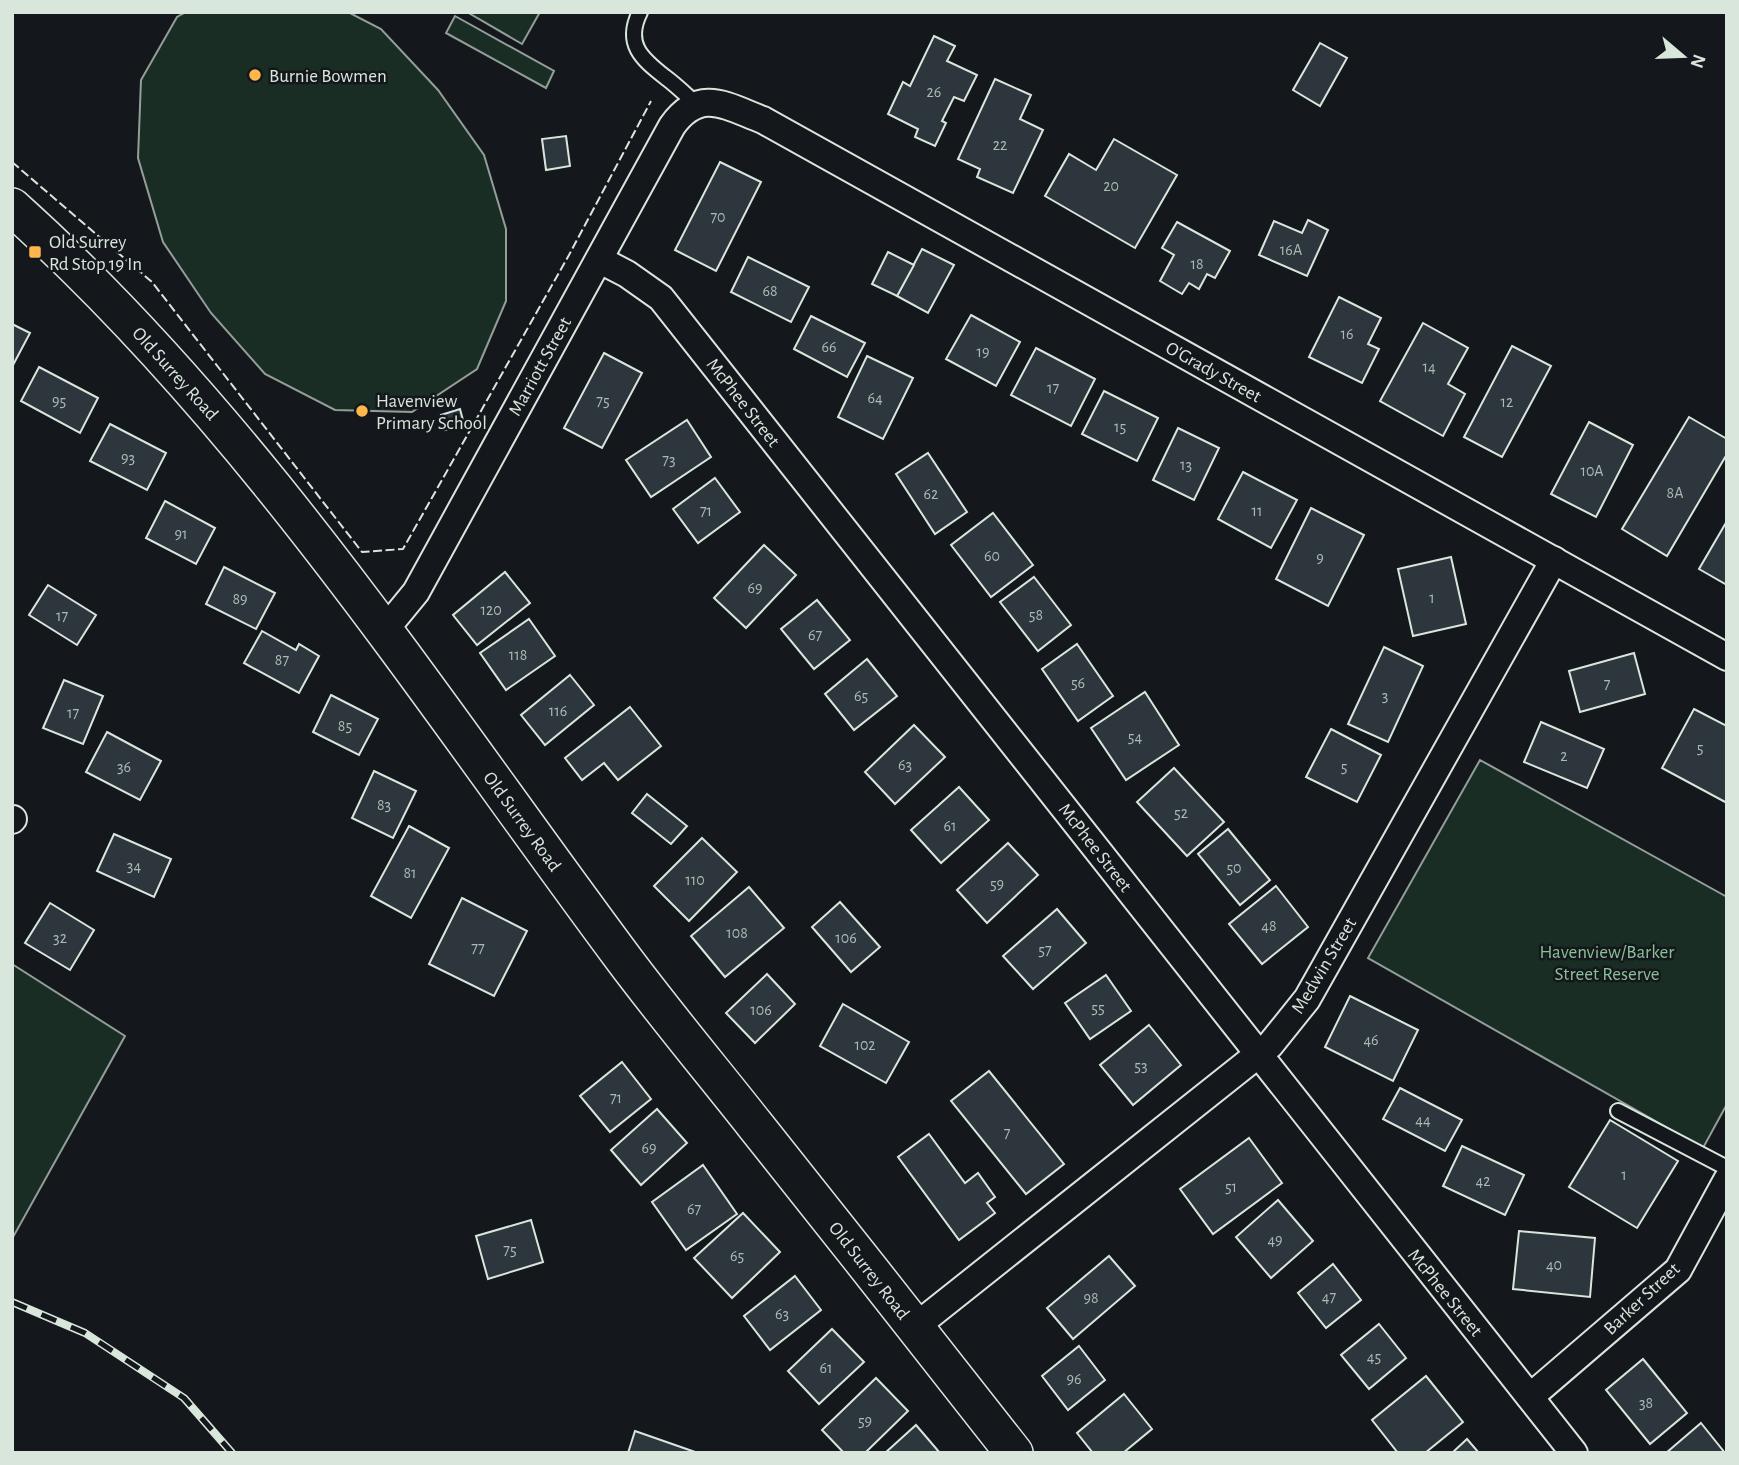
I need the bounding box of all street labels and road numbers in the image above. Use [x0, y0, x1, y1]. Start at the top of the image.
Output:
street label: Marriott Street [505, 314, 575, 419]
street label: Old Surrey Road [128, 324, 222, 424]
street label: O'Grady Street [1162, 338, 1264, 406]
street label: McPhee Street [703, 355, 783, 451]
street label: Old Surrey Road [479, 768, 564, 875]
street label: McPhee Street [1055, 800, 1135, 896]
street label: Medwin Street [1288, 914, 1360, 1017]
street label: Old Surrey Road [825, 1218, 913, 1323]
street label: McPhee Street [1404, 1246, 1486, 1340]
street label: Barker Street [1600, 1259, 1684, 1339]

